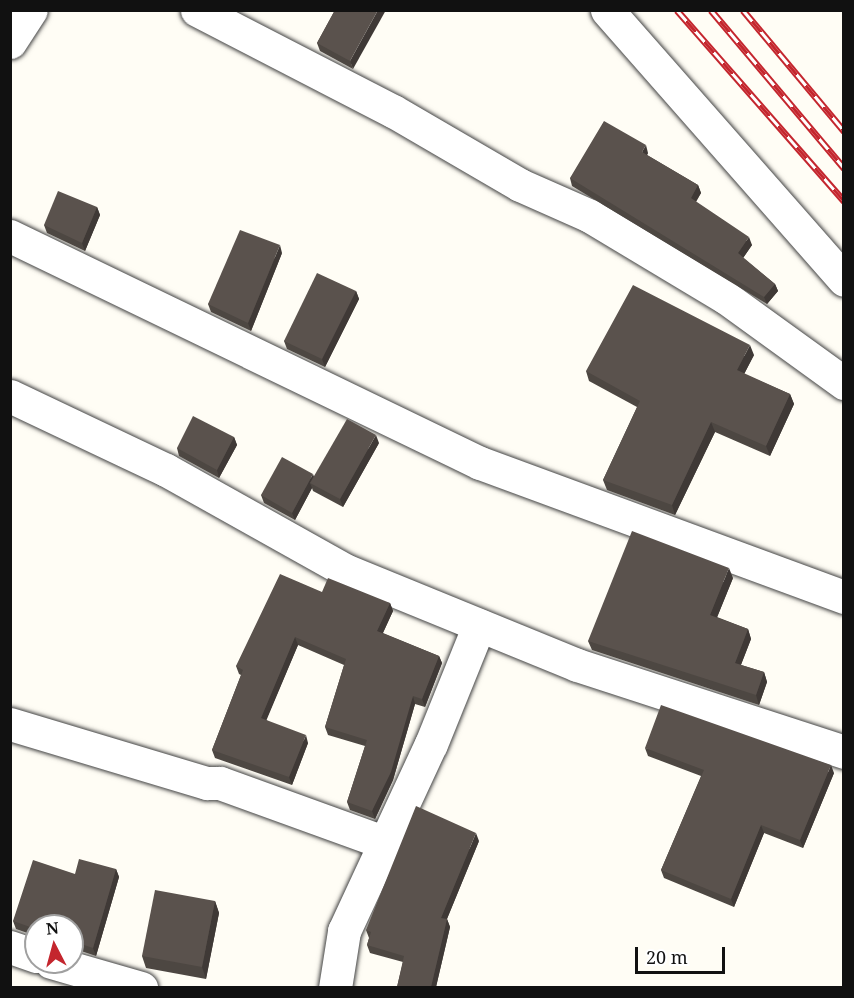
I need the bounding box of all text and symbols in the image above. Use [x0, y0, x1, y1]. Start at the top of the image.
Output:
north arrow [24, 914, 84, 974]
text: N [45, 916, 60, 940]
scale bar [638, 935, 728, 973]
text: 20 m [646, 945, 688, 969]

